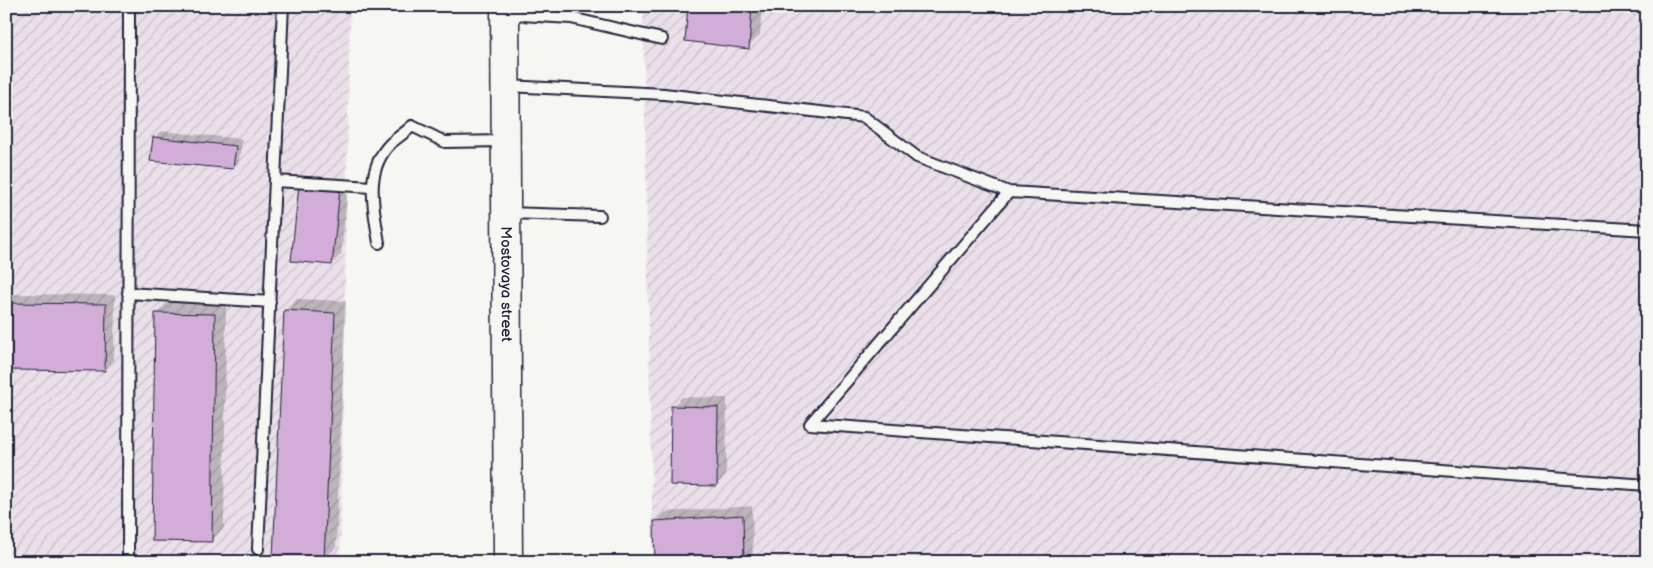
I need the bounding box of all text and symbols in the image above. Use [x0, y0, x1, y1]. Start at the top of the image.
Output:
street label: Mostovaya street [497, 226, 516, 342]

